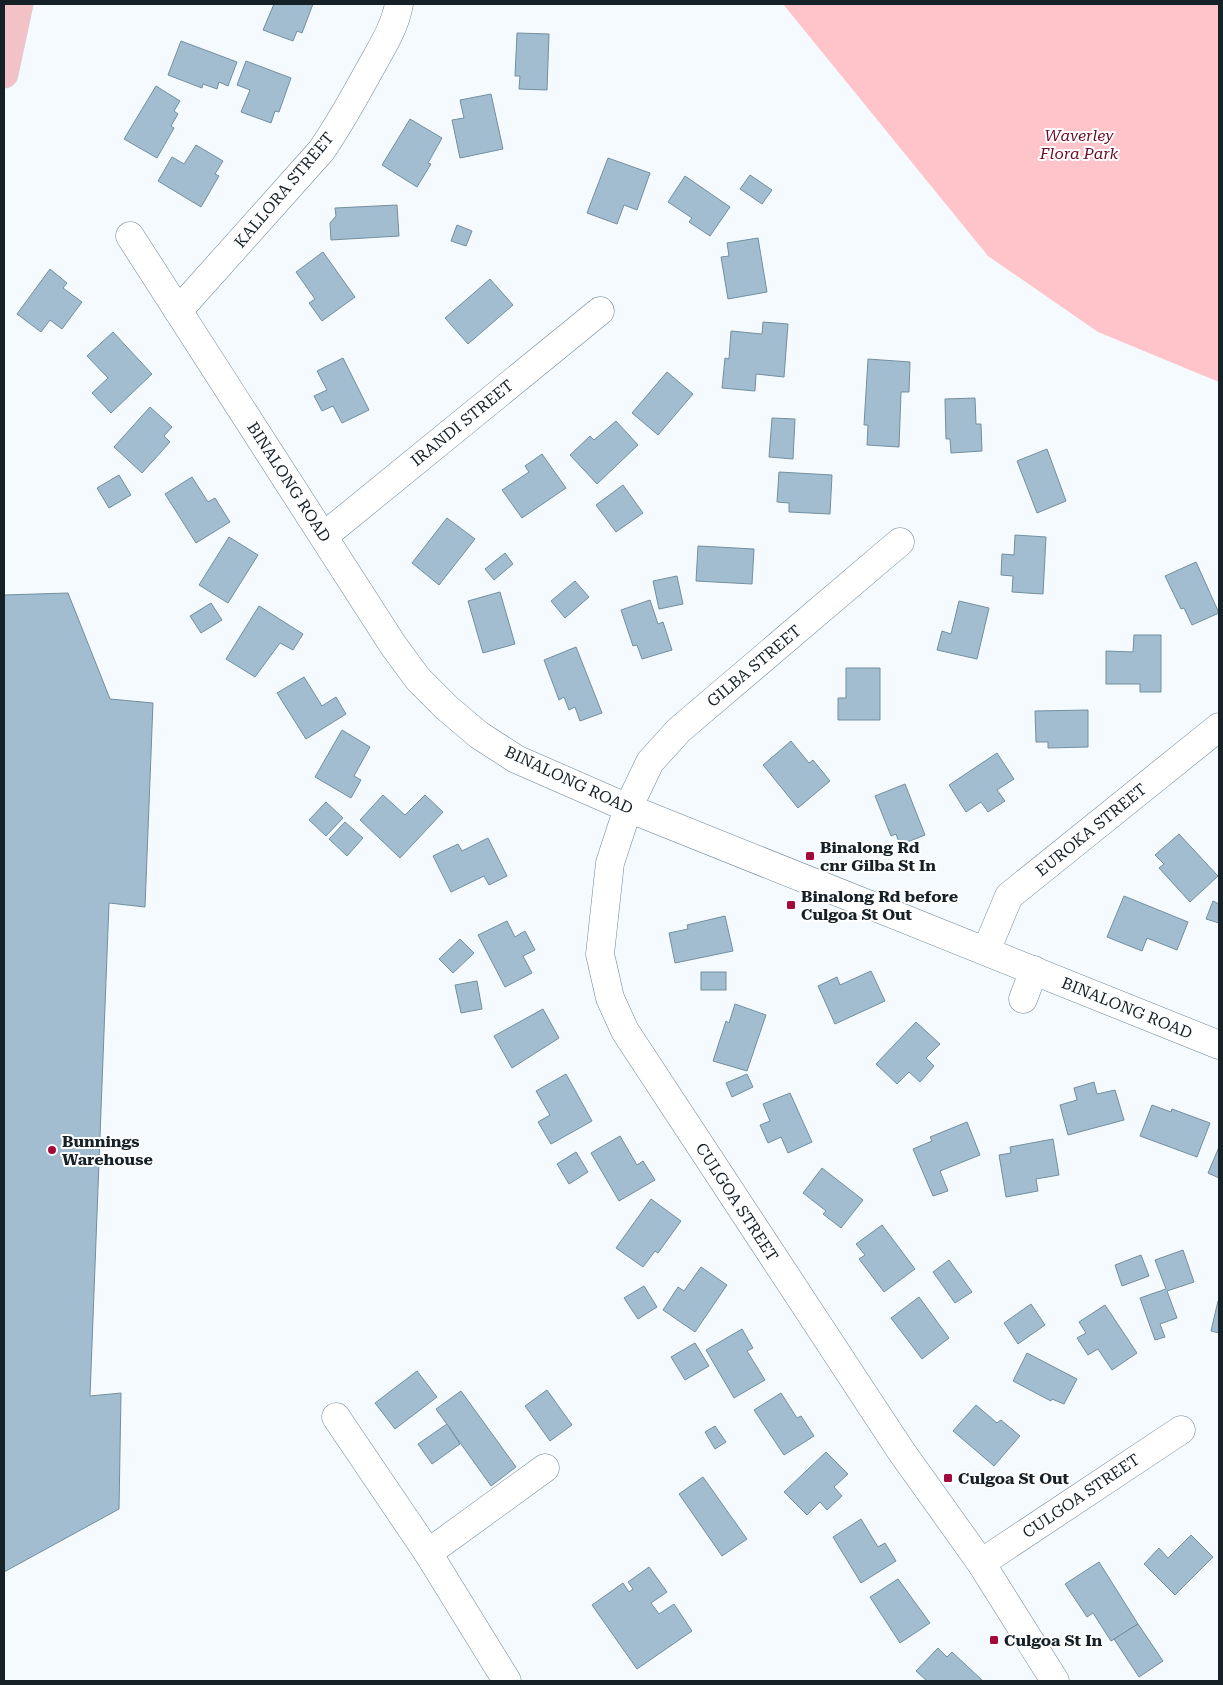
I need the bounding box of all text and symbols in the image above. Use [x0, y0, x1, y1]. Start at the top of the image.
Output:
park label: Waverley Flora Park [1039, 126, 1119, 163]
street label: KALLORA STREET [230, 128, 338, 252]
street label: IRANDI STREET [407, 376, 517, 470]
street label: BINALONG ROAD [243, 418, 335, 546]
street label: GILBA STREET [703, 621, 805, 711]
street label: BINALONG ROAD [502, 742, 636, 818]
street label: EUROKA STREET [1032, 779, 1150, 880]
place label: Binalong Rd cnr Gilba St In [820, 838, 936, 875]
marker: Binalong Rd cnr Gilba St In [804, 850, 816, 862]
place label: Binalong Rd before Culgoa St Out [801, 887, 958, 924]
marker: Binalong Rd before Culgoa St Out [785, 899, 797, 911]
street label: BINALONG ROAD [1059, 973, 1195, 1043]
place label: Bunnings Warehouse [62, 1132, 153, 1169]
street label: CULGOA STREET [692, 1139, 782, 1265]
marker: Bunnings Warehouse [46, 1144, 58, 1156]
street label: CULGOA STREET [1019, 1450, 1143, 1542]
place label: Culgoa St Out [958, 1469, 1070, 1488]
marker: Culgoa St Out [942, 1472, 954, 1484]
place label: Culgoa St In [1004, 1631, 1102, 1650]
marker: Culgoa St In [988, 1634, 1000, 1646]

